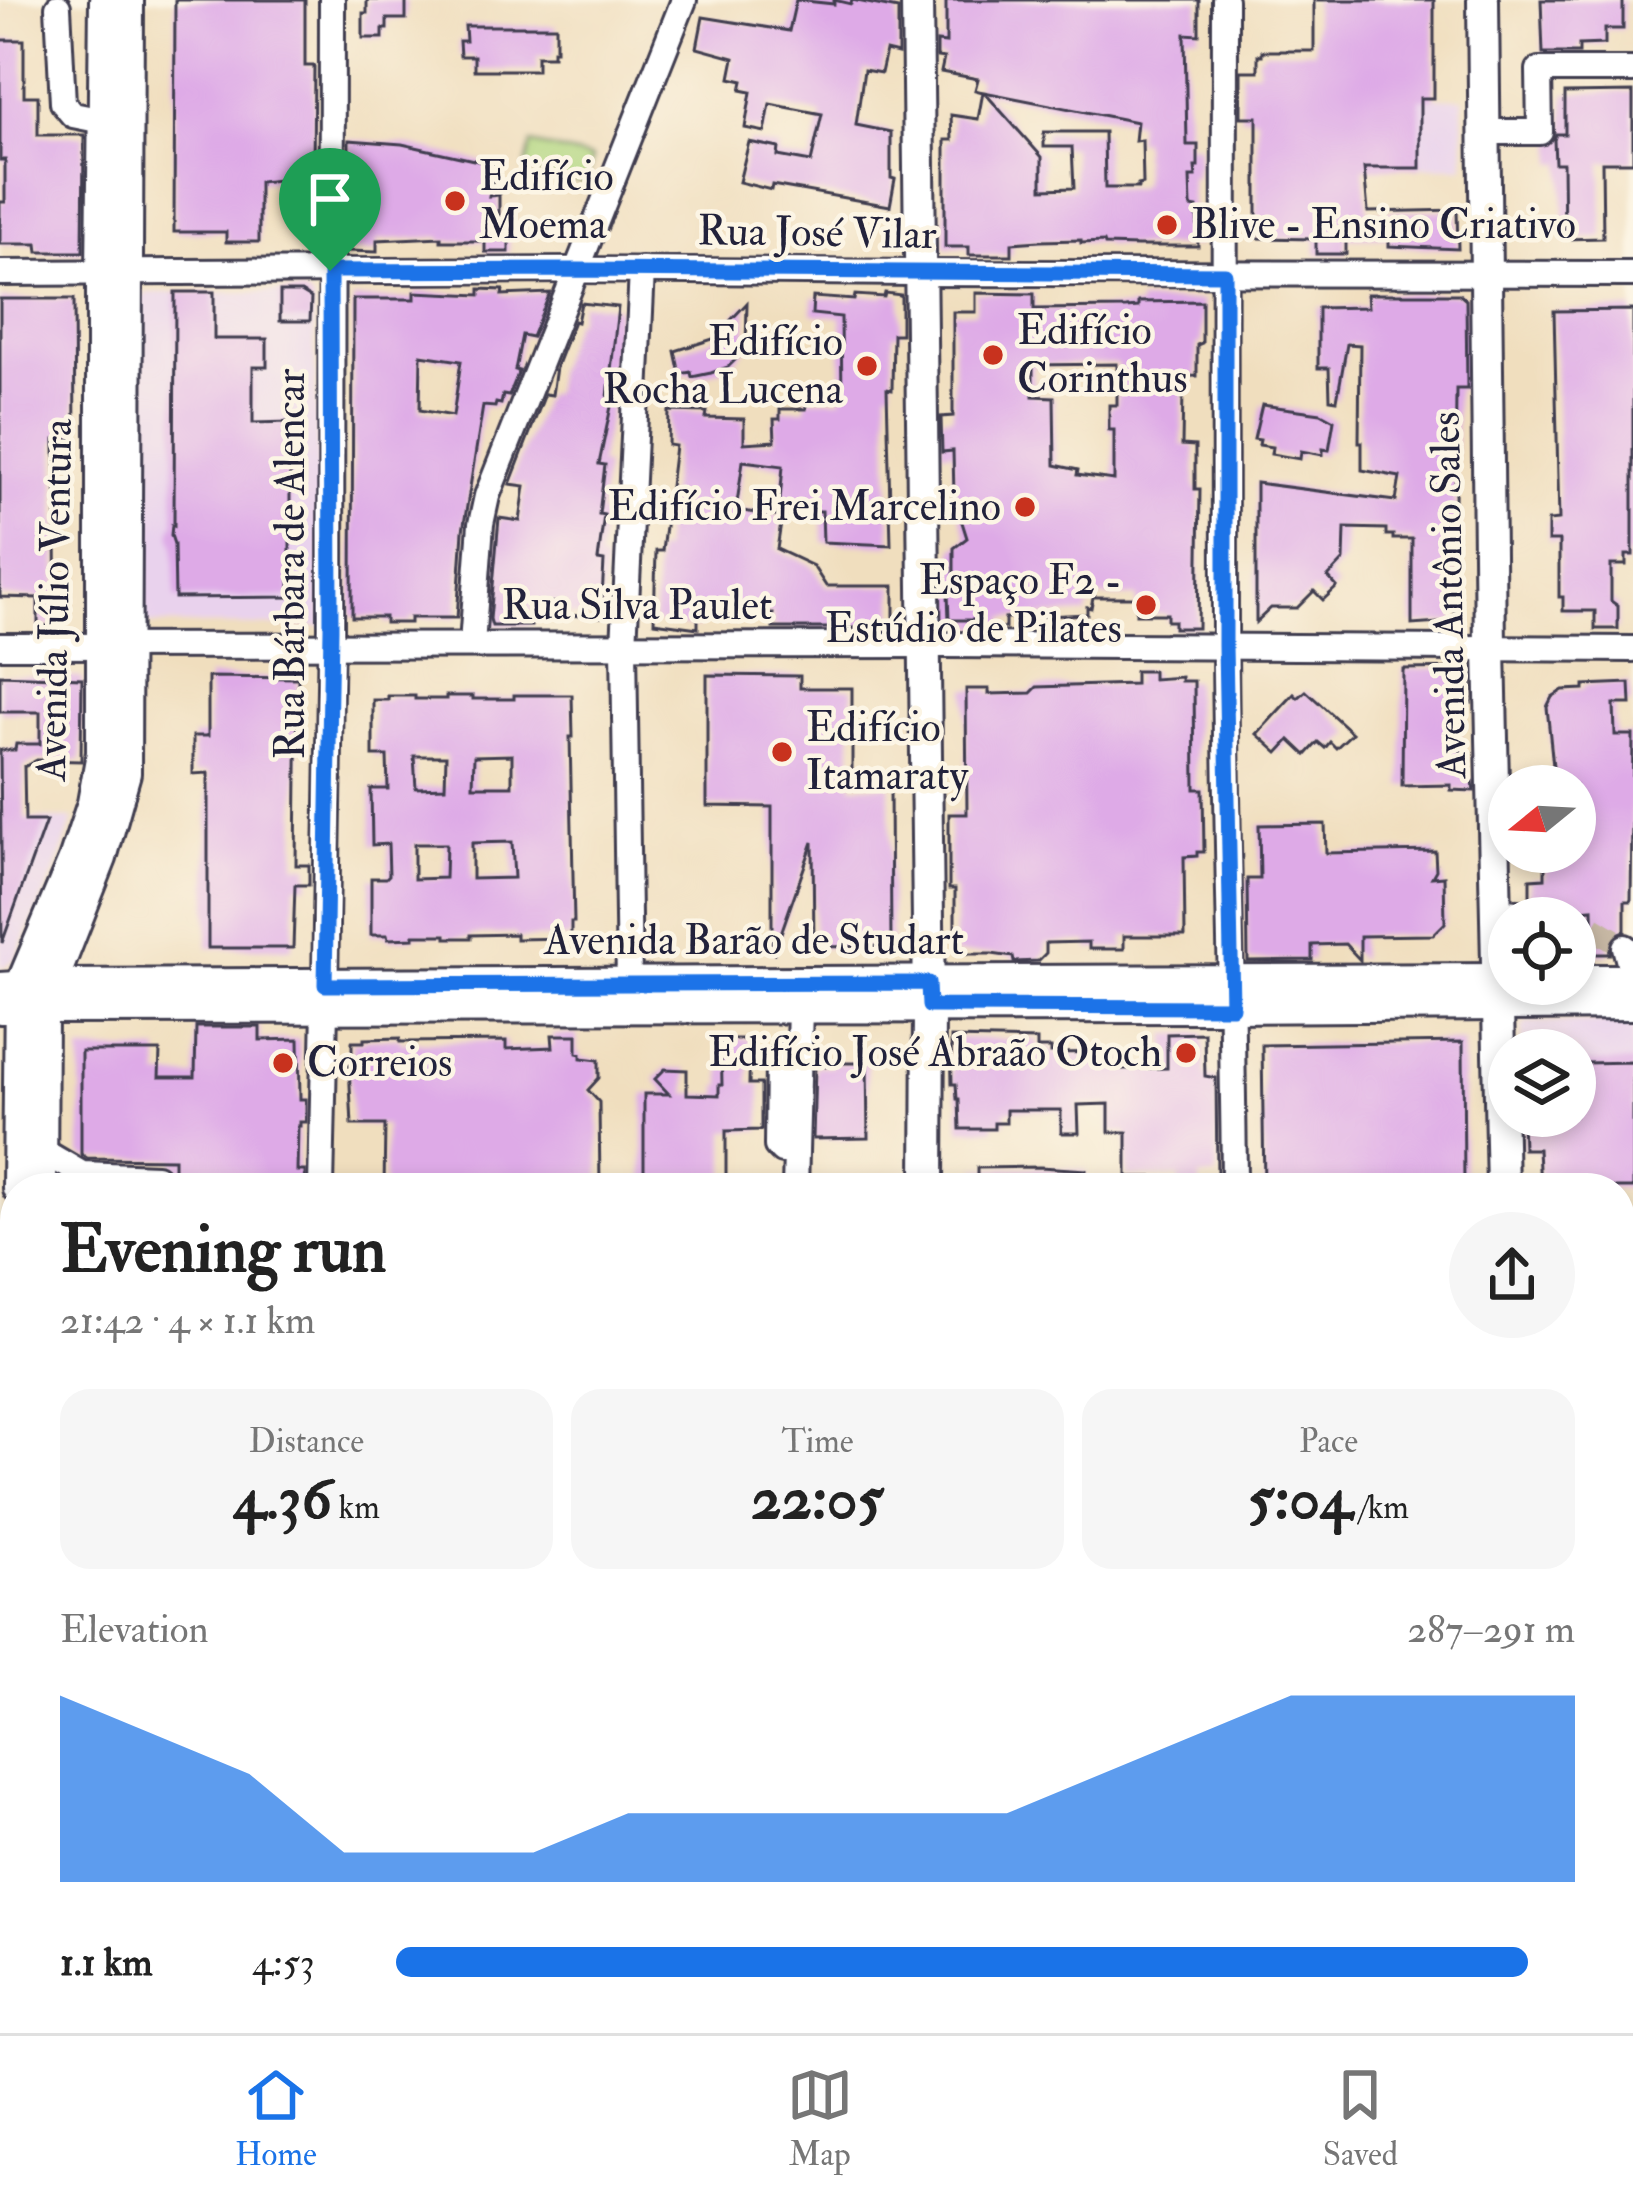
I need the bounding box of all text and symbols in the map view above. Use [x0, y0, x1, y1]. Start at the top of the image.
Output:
pin [279, 148, 381, 271]
place label: Edifício Moema [479, 151, 614, 251]
icon: arrive [297, 166, 363, 232]
marker: Edifício Moema [442, 188, 468, 214]
place label: Blive - Ensino Criativo [1191, 199, 1576, 251]
street label: Rua José Vilar [697, 205, 937, 261]
marker: Blive - Ensino Criativo [1154, 212, 1180, 238]
place label: Edifício Corinthus [1017, 305, 1188, 405]
place label: Edifício Rocha Lucena [602, 316, 844, 416]
marker: Edifício Corinthus [980, 342, 1006, 368]
marker: Edifício Rocha Lucena [854, 353, 880, 379]
street label: Rua Bárbara de Alencar [265, 368, 317, 759]
street label: Avenida Antônio Sales [1420, 411, 1478, 780]
street label: Avenida Júlio Ventura [26, 418, 84, 783]
place label: Edifício Frei Marcelino [608, 481, 1001, 533]
marker: Edifício Frei Marcelino [1012, 494, 1038, 520]
place label: Espaço F2 - Estúdio de Pilates [825, 555, 1122, 655]
street label: Rua Silva Paulet [502, 580, 772, 632]
marker: Espaço F2 - Estúdio de Pilates [1133, 592, 1159, 618]
place label: Edifício Itamaraty [806, 702, 969, 802]
marker: Edifício Itamaraty [769, 739, 795, 765]
north arrow [1488, 765, 1596, 873]
map controls [1488, 765, 1596, 1137]
button: locate [1488, 897, 1596, 1005]
street label: Avenida Barão de Studart [543, 915, 964, 967]
place label: Edifício José Abraão Otoch [708, 1027, 1162, 1079]
button: layers [1488, 1029, 1596, 1137]
place label: Correios [307, 1037, 452, 1089]
marker: Edifício José Abraão Otoch [1173, 1040, 1199, 1066]
marker: Correios [270, 1050, 296, 1076]
text: Evening run [60, 1209, 386, 1292]
button: share [1449, 1212, 1575, 1338]
text: 21:42 · 4 × 1.1 km [60, 1296, 315, 1345]
text: Distance [249, 1421, 364, 1462]
text: Time [781, 1421, 854, 1462]
text: Pace [1299, 1421, 1358, 1462]
text: 4.36 [233, 1462, 332, 1537]
text: 22:05 [751, 1462, 884, 1537]
text: 5:04 [1248, 1462, 1352, 1537]
text: km [332, 1487, 380, 1528]
text: /km [1352, 1487, 1409, 1528]
text: Elevation [60, 1605, 209, 1654]
text: 287–291 m [1407, 1605, 1575, 1654]
text: 1.1 km [60, 1938, 152, 1987]
text: 4:53 [252, 1938, 315, 1987]
tab: Home [235, 2062, 317, 2175]
tab: Map [787, 2062, 853, 2175]
tab: Saved [1323, 2062, 1398, 2175]

